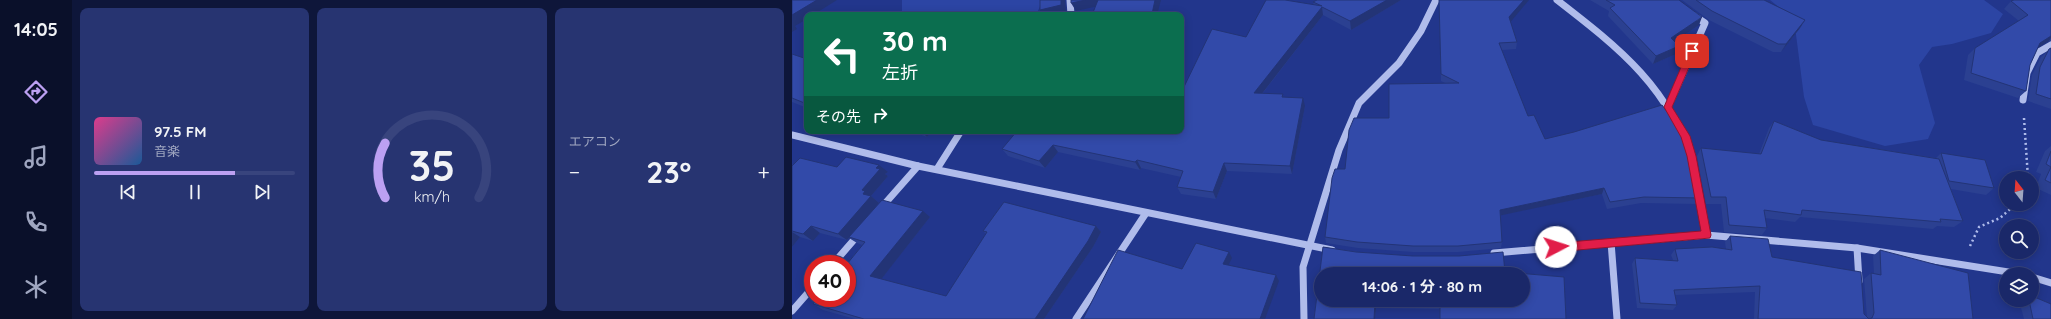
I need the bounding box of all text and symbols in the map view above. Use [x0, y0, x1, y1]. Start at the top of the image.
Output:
text: 14:05 [14, 18, 58, 41]
text: 30 m [882, 23, 948, 58]
icon: left [816, 28, 868, 80]
pin [1675, 34, 1709, 68]
icon: arrive [1681, 40, 1703, 62]
text: 左折 [882, 61, 918, 84]
icon: directions [22, 78, 50, 106]
icon: right [869, 104, 891, 126]
text: その先 [816, 107, 861, 126]
text: 97.5 FM [154, 122, 207, 141]
text: エアコン [569, 133, 621, 149]
text: 35 [409, 138, 455, 190]
icon: music [22, 143, 50, 171]
text: 音楽 [154, 143, 180, 159]
text: 23° [646, 153, 691, 191]
text: − [569, 158, 580, 186]
text: + [758, 158, 770, 186]
north arrow [1999, 171, 2039, 211]
map controls [1999, 171, 2039, 307]
icon: previous [117, 181, 139, 203]
icon: pause [184, 181, 206, 203]
icon: next [251, 181, 273, 203]
text: km/h [414, 187, 450, 205]
icon: phone [22, 208, 50, 236]
button: search [1999, 219, 2039, 259]
position arrow [1535, 226, 1577, 268]
speed limit sign: 40 [804, 255, 856, 307]
button: layers [1999, 267, 2039, 307]
icon: climate [22, 273, 50, 301]
text: 14:06 · 1 分 · 80 m [1362, 277, 1482, 296]

